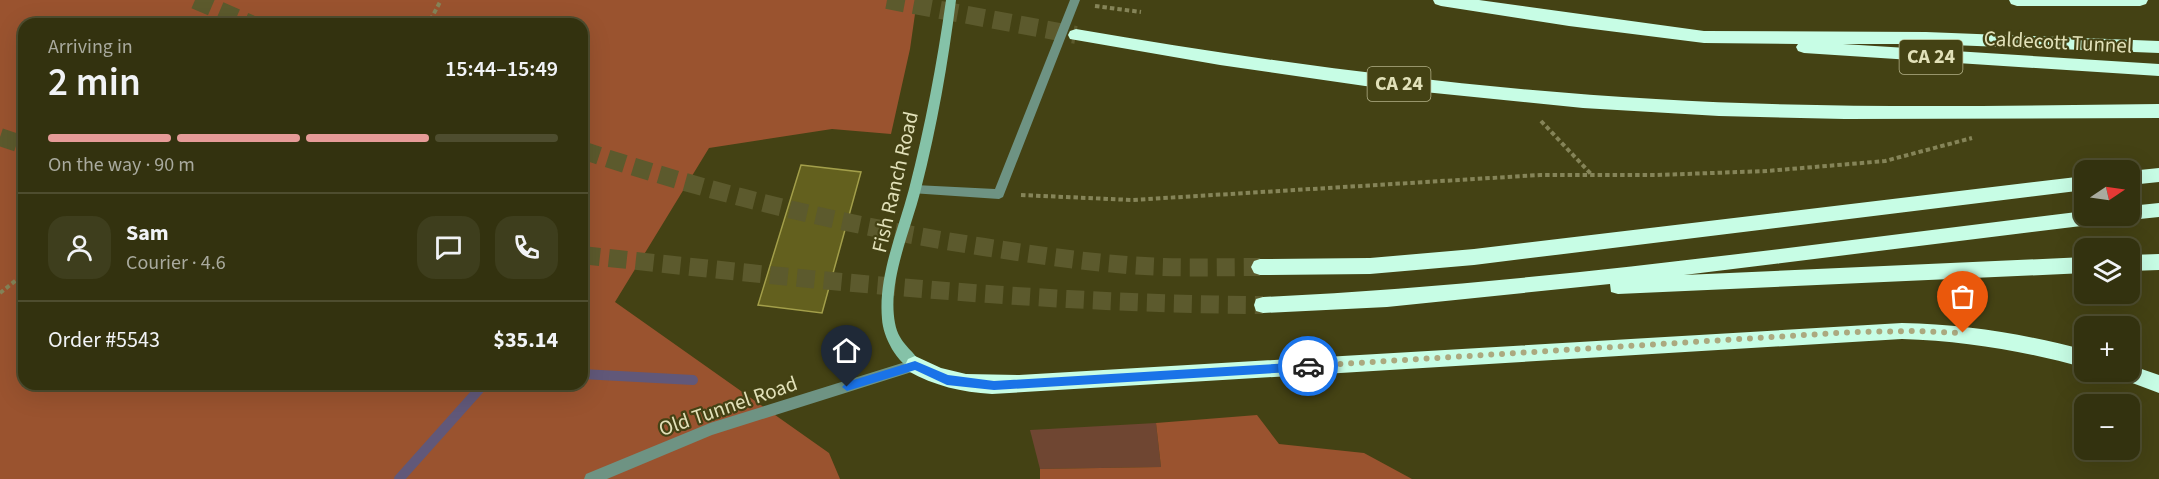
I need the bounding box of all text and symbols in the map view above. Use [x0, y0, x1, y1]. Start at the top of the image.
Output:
street label: Caldecott Tunnel [1983, 23, 2133, 61]
text: Arriving in [48, 33, 133, 61]
road number: CA 24 [1900, 40, 1962, 74]
text: 15:44–15:49 [445, 53, 558, 85]
text: 2 min [48, 55, 141, 111]
road number: CA 24 [1368, 67, 1430, 101]
street label: Fish Ranch Road [864, 108, 926, 256]
text: On the way · 90 m [48, 151, 195, 179]
north arrow [2074, 160, 2140, 226]
map controls [2074, 160, 2140, 460]
button: person [48, 216, 111, 279]
button: chat [417, 216, 480, 279]
button: phone [495, 216, 558, 279]
text: Sam [126, 217, 169, 249]
button: layers [2074, 238, 2140, 304]
text: Courier · 4.6 [126, 249, 226, 277]
pin [1937, 271, 1988, 333]
icon: bag [1946, 280, 1979, 313]
button: + [2074, 316, 2140, 382]
text: Order #5543 [48, 324, 160, 356]
text: $35.14 [493, 324, 558, 356]
pin [821, 325, 872, 387]
icon: home [830, 334, 863, 367]
courier [1278, 336, 1338, 396]
icon: car [1292, 350, 1325, 383]
street label: Old Tunnel Road [655, 368, 801, 444]
button: − [2074, 394, 2140, 460]

